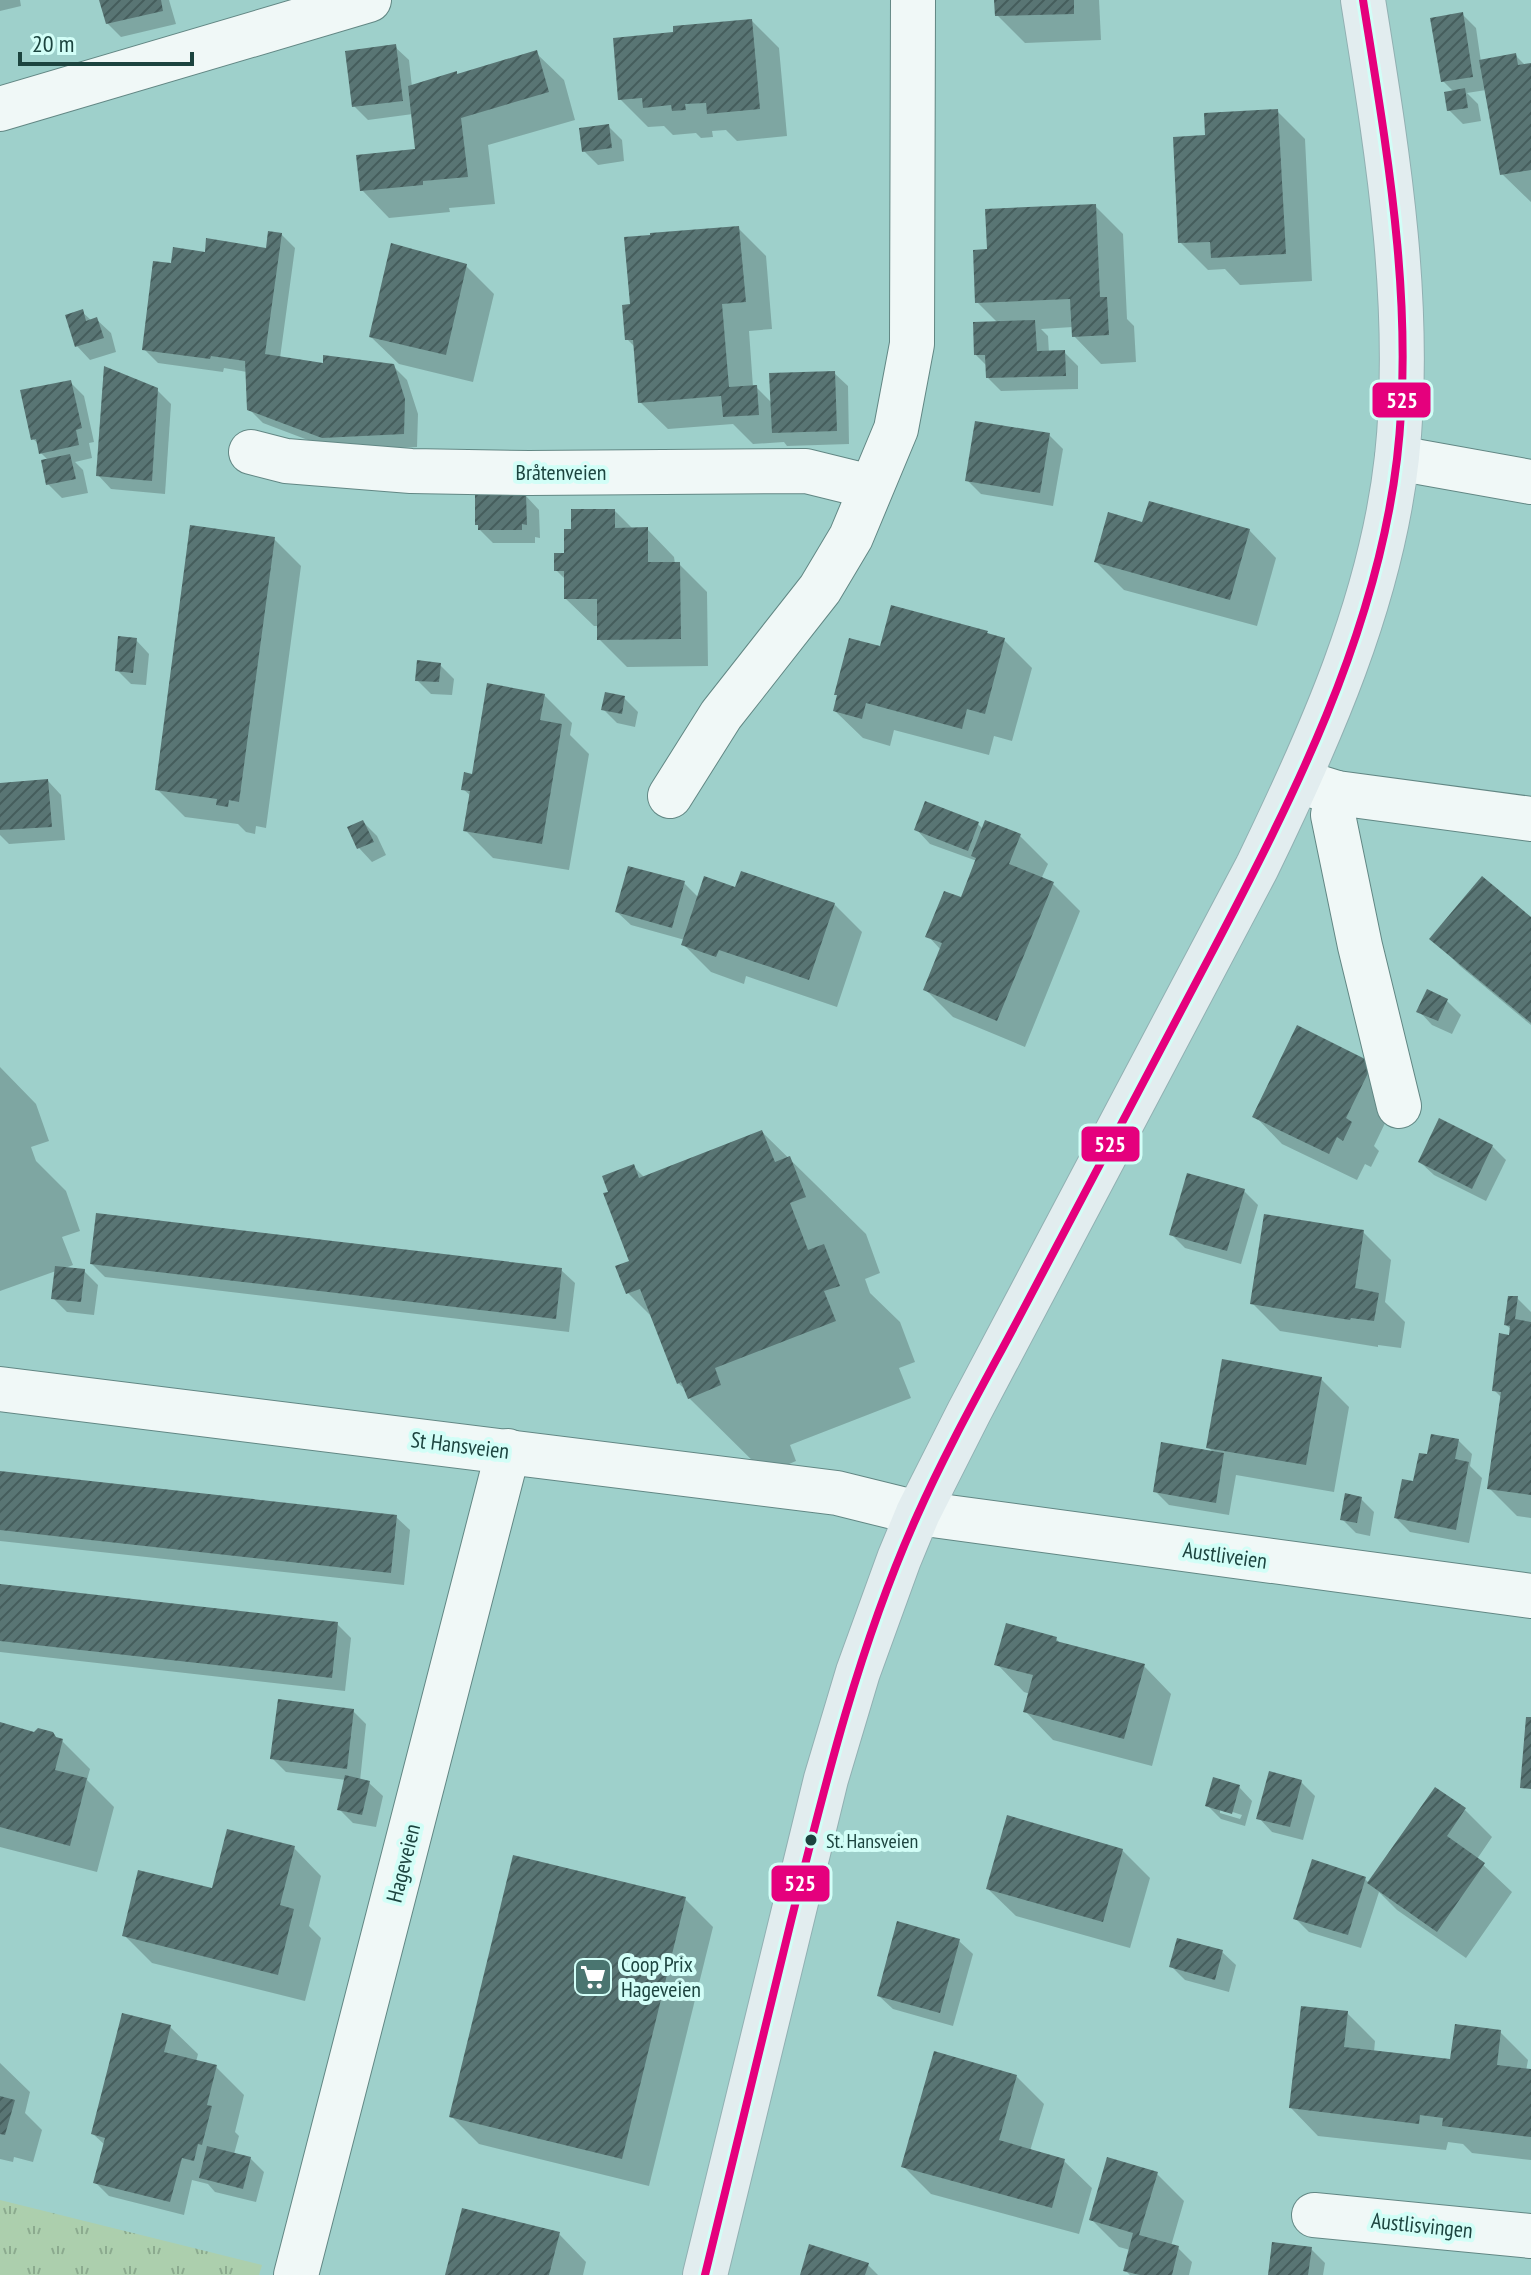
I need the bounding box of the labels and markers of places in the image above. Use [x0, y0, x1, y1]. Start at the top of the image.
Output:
place label: St. Hansveien [826, 1828, 918, 1854]
marker: St. Hansveien [803, 1832, 819, 1848]
place label: Coop Prix Hageveien [621, 1950, 701, 2003]
supermarket icon: Coop Prix Hageveien [572, 1956, 614, 1998]

